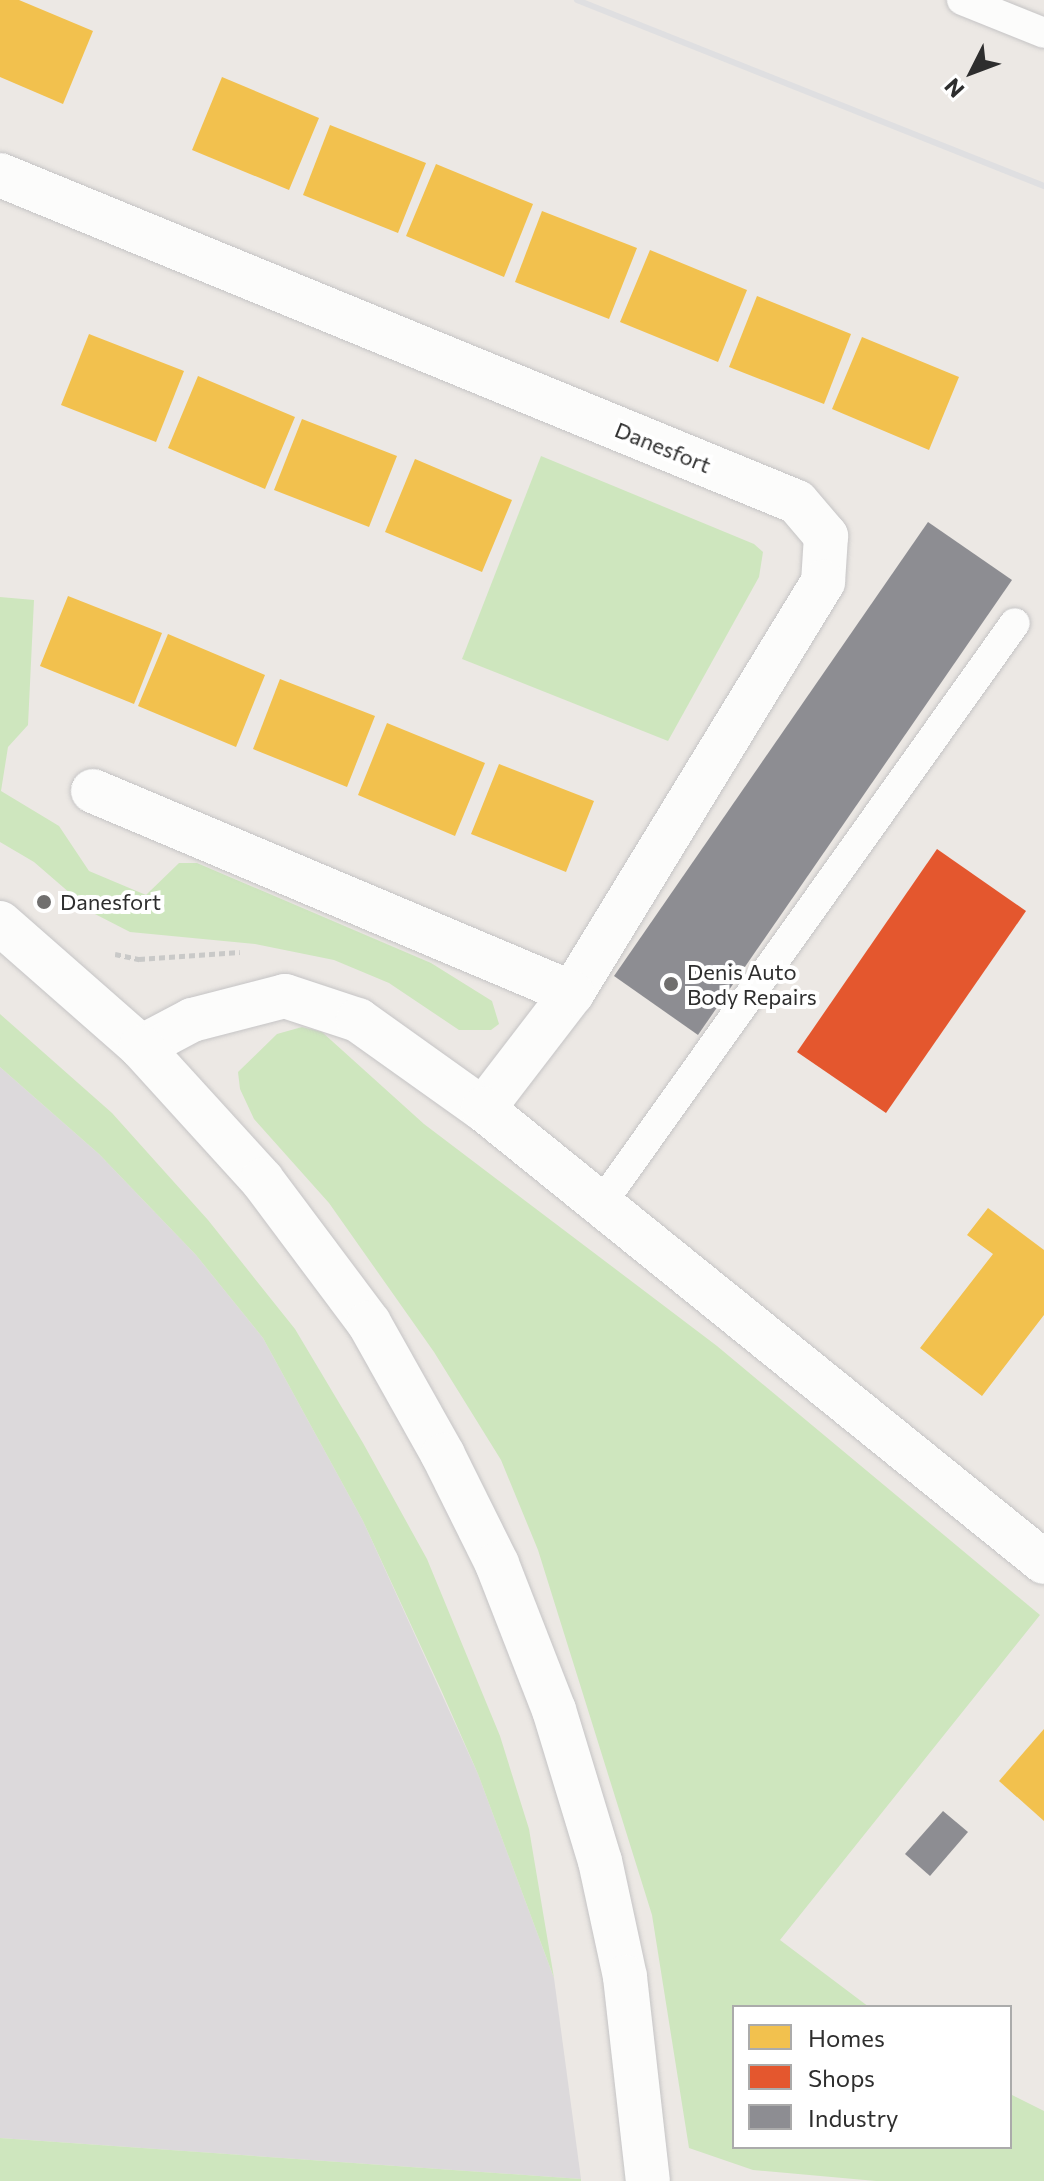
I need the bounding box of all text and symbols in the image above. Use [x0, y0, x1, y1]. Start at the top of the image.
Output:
north arrow [932, 32, 1012, 112]
text: N [938, 73, 969, 104]
street label: Danesfort [611, 416, 715, 478]
place label: Danesfort [60, 889, 161, 915]
marker: Danesfort [35, 893, 53, 911]
place label: Denis Auto Body Repairs [687, 958, 817, 1010]
marker: Denis Auto Body Repairs [662, 975, 680, 993]
legend [732, 2005, 1012, 2149]
text: Homes [808, 2023, 885, 2052]
text: Shops [808, 2063, 875, 2092]
text: Industry [808, 2103, 898, 2132]

